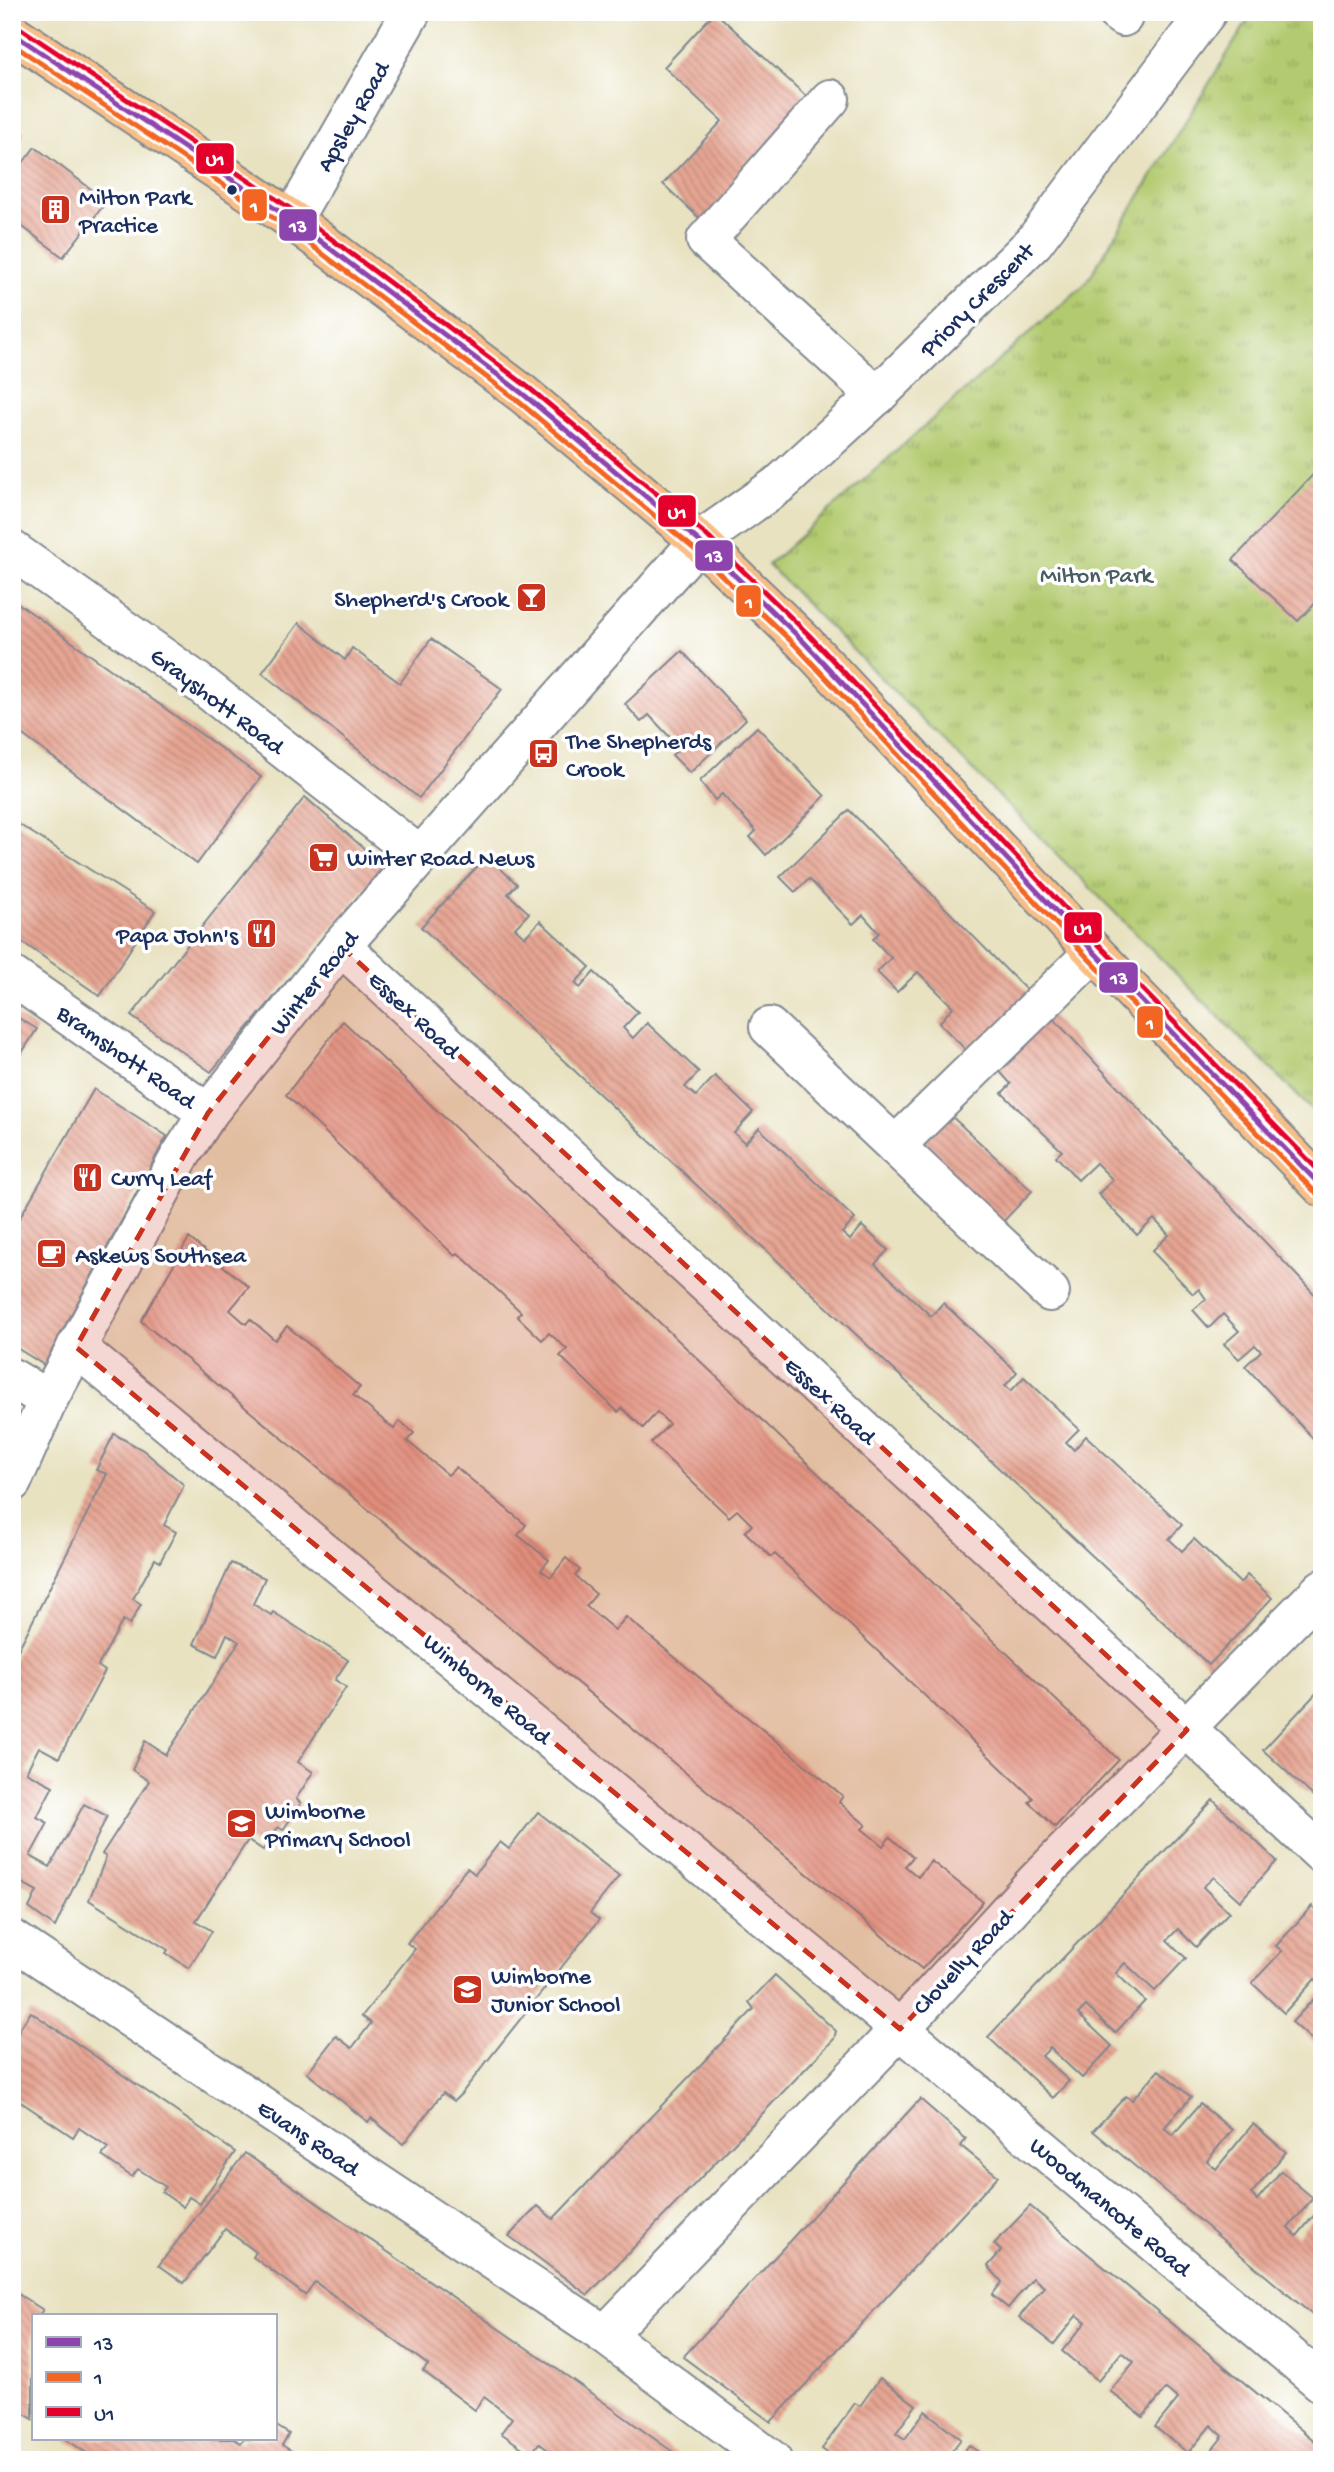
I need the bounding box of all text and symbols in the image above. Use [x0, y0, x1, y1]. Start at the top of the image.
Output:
street label: Apsley Road [312, 56, 399, 178]
line badge: U1 [195, 142, 235, 175]
text: U1 [206, 150, 224, 173]
unlabelled marker [225, 183, 239, 197]
place label: Milton Park Practice [78, 185, 194, 242]
line badge: 1 [241, 188, 268, 222]
building icon: Milton Park Practice [39, 193, 73, 227]
text: 1 [249, 197, 258, 220]
line badge: 13 [278, 208, 318, 242]
text: 13 [288, 217, 307, 240]
street label: Priory Crescent [915, 237, 1043, 365]
line badge: U1 [657, 494, 697, 528]
text: U1 [668, 503, 686, 526]
line badge: 13 [694, 539, 734, 572]
text: 13 [704, 547, 723, 570]
park label: Milton Park [1040, 563, 1154, 592]
bar icon: Shepherd's Crook [514, 581, 548, 615]
line badge: 1 [735, 584, 762, 618]
place label: Shepherd's Crook [334, 587, 510, 616]
text: 1 [744, 593, 753, 616]
street label: Grayshott Road [143, 643, 290, 764]
place label: The Shepherds Crook [564, 729, 712, 786]
bus stop icon: The Shepherds Crook [526, 737, 560, 771]
supermarket icon: Winter Road News [307, 840, 341, 874]
place label: Winter Road News [347, 846, 535, 875]
line badge: U1 [1063, 911, 1103, 944]
restaurant icon: Papa John's [244, 917, 278, 951]
text: U1 [1074, 919, 1092, 942]
place label: Papa John's [115, 923, 239, 952]
street label: Winter Road [265, 925, 368, 1042]
line badge: 13 [1098, 961, 1139, 994]
street label: Essex Road [360, 966, 466, 1068]
text: 13 [1109, 969, 1128, 992]
street label: Bramshott Road [49, 1000, 202, 1119]
line badge: 1 [1136, 1005, 1164, 1039]
text: 1 [1145, 1014, 1154, 1037]
restaurant icon: Curry Leaf [71, 1160, 105, 1194]
place label: Curry Leaf [111, 1166, 213, 1195]
cafe icon: Askews Southsea [35, 1237, 69, 1271]
place label: Askews Southsea [75, 1243, 247, 1272]
street label: Essex Road [776, 1352, 882, 1454]
street label: Wimborne Road [416, 1629, 557, 1754]
place label: Wimborne Primary School [264, 1799, 411, 1856]
school or university icon: Wimborne Primary School [225, 1807, 259, 1841]
street label: Clovelly Road [908, 1903, 1022, 2022]
place label: Wimborne Junior School [491, 1964, 621, 2021]
school or university icon: Wimborne Junior School [451, 1972, 485, 2006]
street label: Evans Road [250, 2095, 365, 2186]
street label: Woodmancote Road [1022, 2133, 1197, 2286]
legend [32, 2314, 276, 2440]
text: 13 [93, 2334, 113, 2359]
text: 1 [93, 2368, 102, 2393]
text: U1 [94, 2404, 115, 2429]

